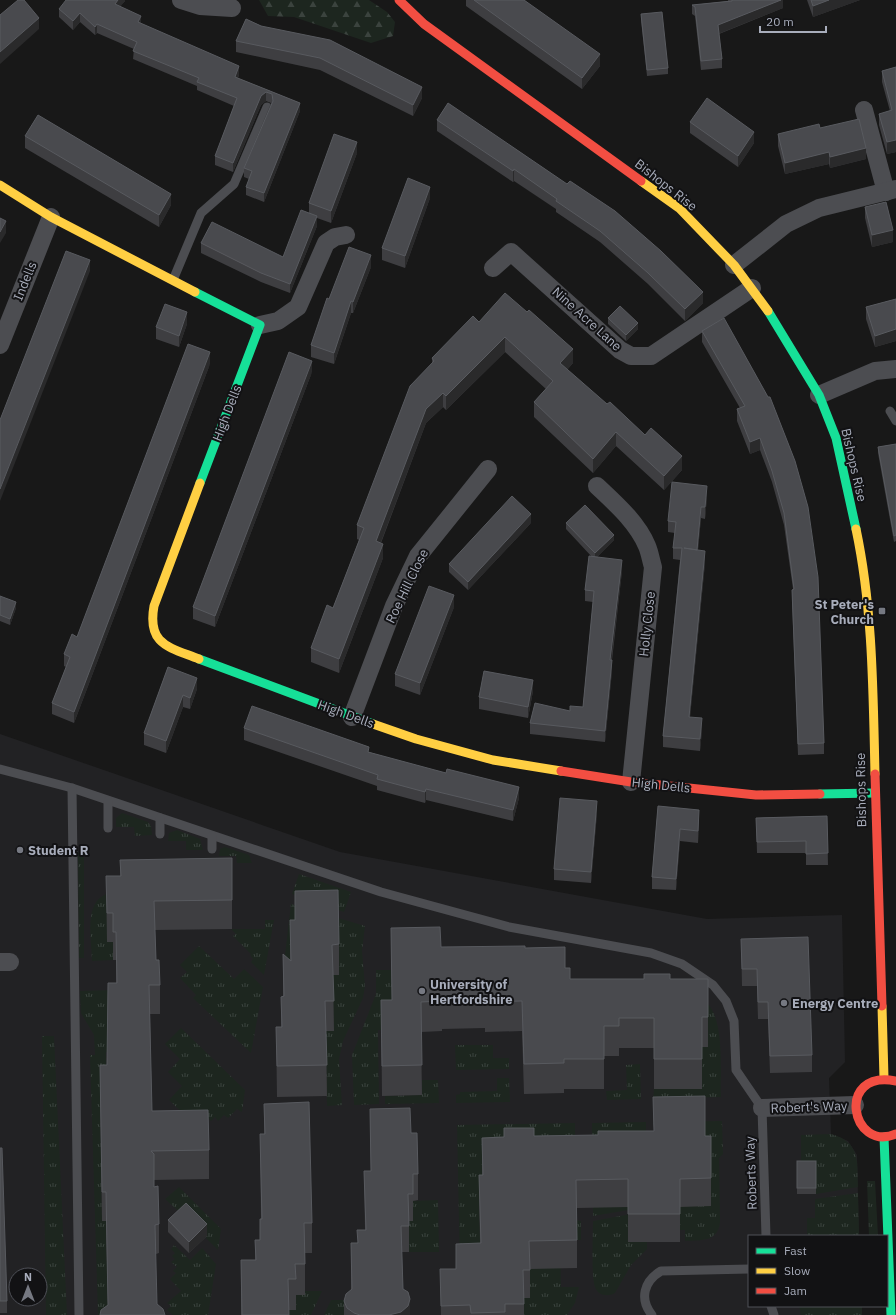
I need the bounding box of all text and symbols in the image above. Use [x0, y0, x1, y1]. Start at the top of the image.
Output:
scale bar [760, 8, 826, 34]
text: 20 m [766, 14, 794, 29]
street label: Bishops Rise [631, 155, 701, 215]
street label: Indells [10, 259, 40, 303]
street label: Nine Acre Lane [549, 283, 625, 355]
street label: High Dells [208, 382, 246, 444]
street label: Bishops Rise [837, 427, 871, 503]
street label: Roe Hill Close [382, 546, 432, 626]
street label: Holly Close [635, 591, 659, 657]
place label: St Peter's Church [814, 596, 874, 628]
marker: St Peter's Church [877, 606, 887, 616]
street label: High Dells [315, 696, 377, 732]
street label: Bishops Rise [852, 752, 870, 828]
street label: High Dells [631, 773, 691, 797]
place label: Student R [28, 842, 89, 859]
marker: Student R [15, 845, 25, 855]
place label: University of Hertfordshire [430, 976, 513, 1008]
marker: University of Hertfordshire [417, 986, 427, 996]
place label: Energy Centre [792, 995, 878, 1012]
marker: Energy Centre [779, 998, 789, 1008]
street label: Robert's Way [770, 1097, 848, 1117]
street label: Roberts Way [741, 1135, 761, 1210]
legend [748, 1235, 888, 1307]
text: Fast [784, 1243, 807, 1258]
text: Slow [784, 1263, 810, 1278]
north arrow [8, 1267, 48, 1307]
text: N [24, 1270, 32, 1284]
text: Jam [784, 1283, 807, 1298]

